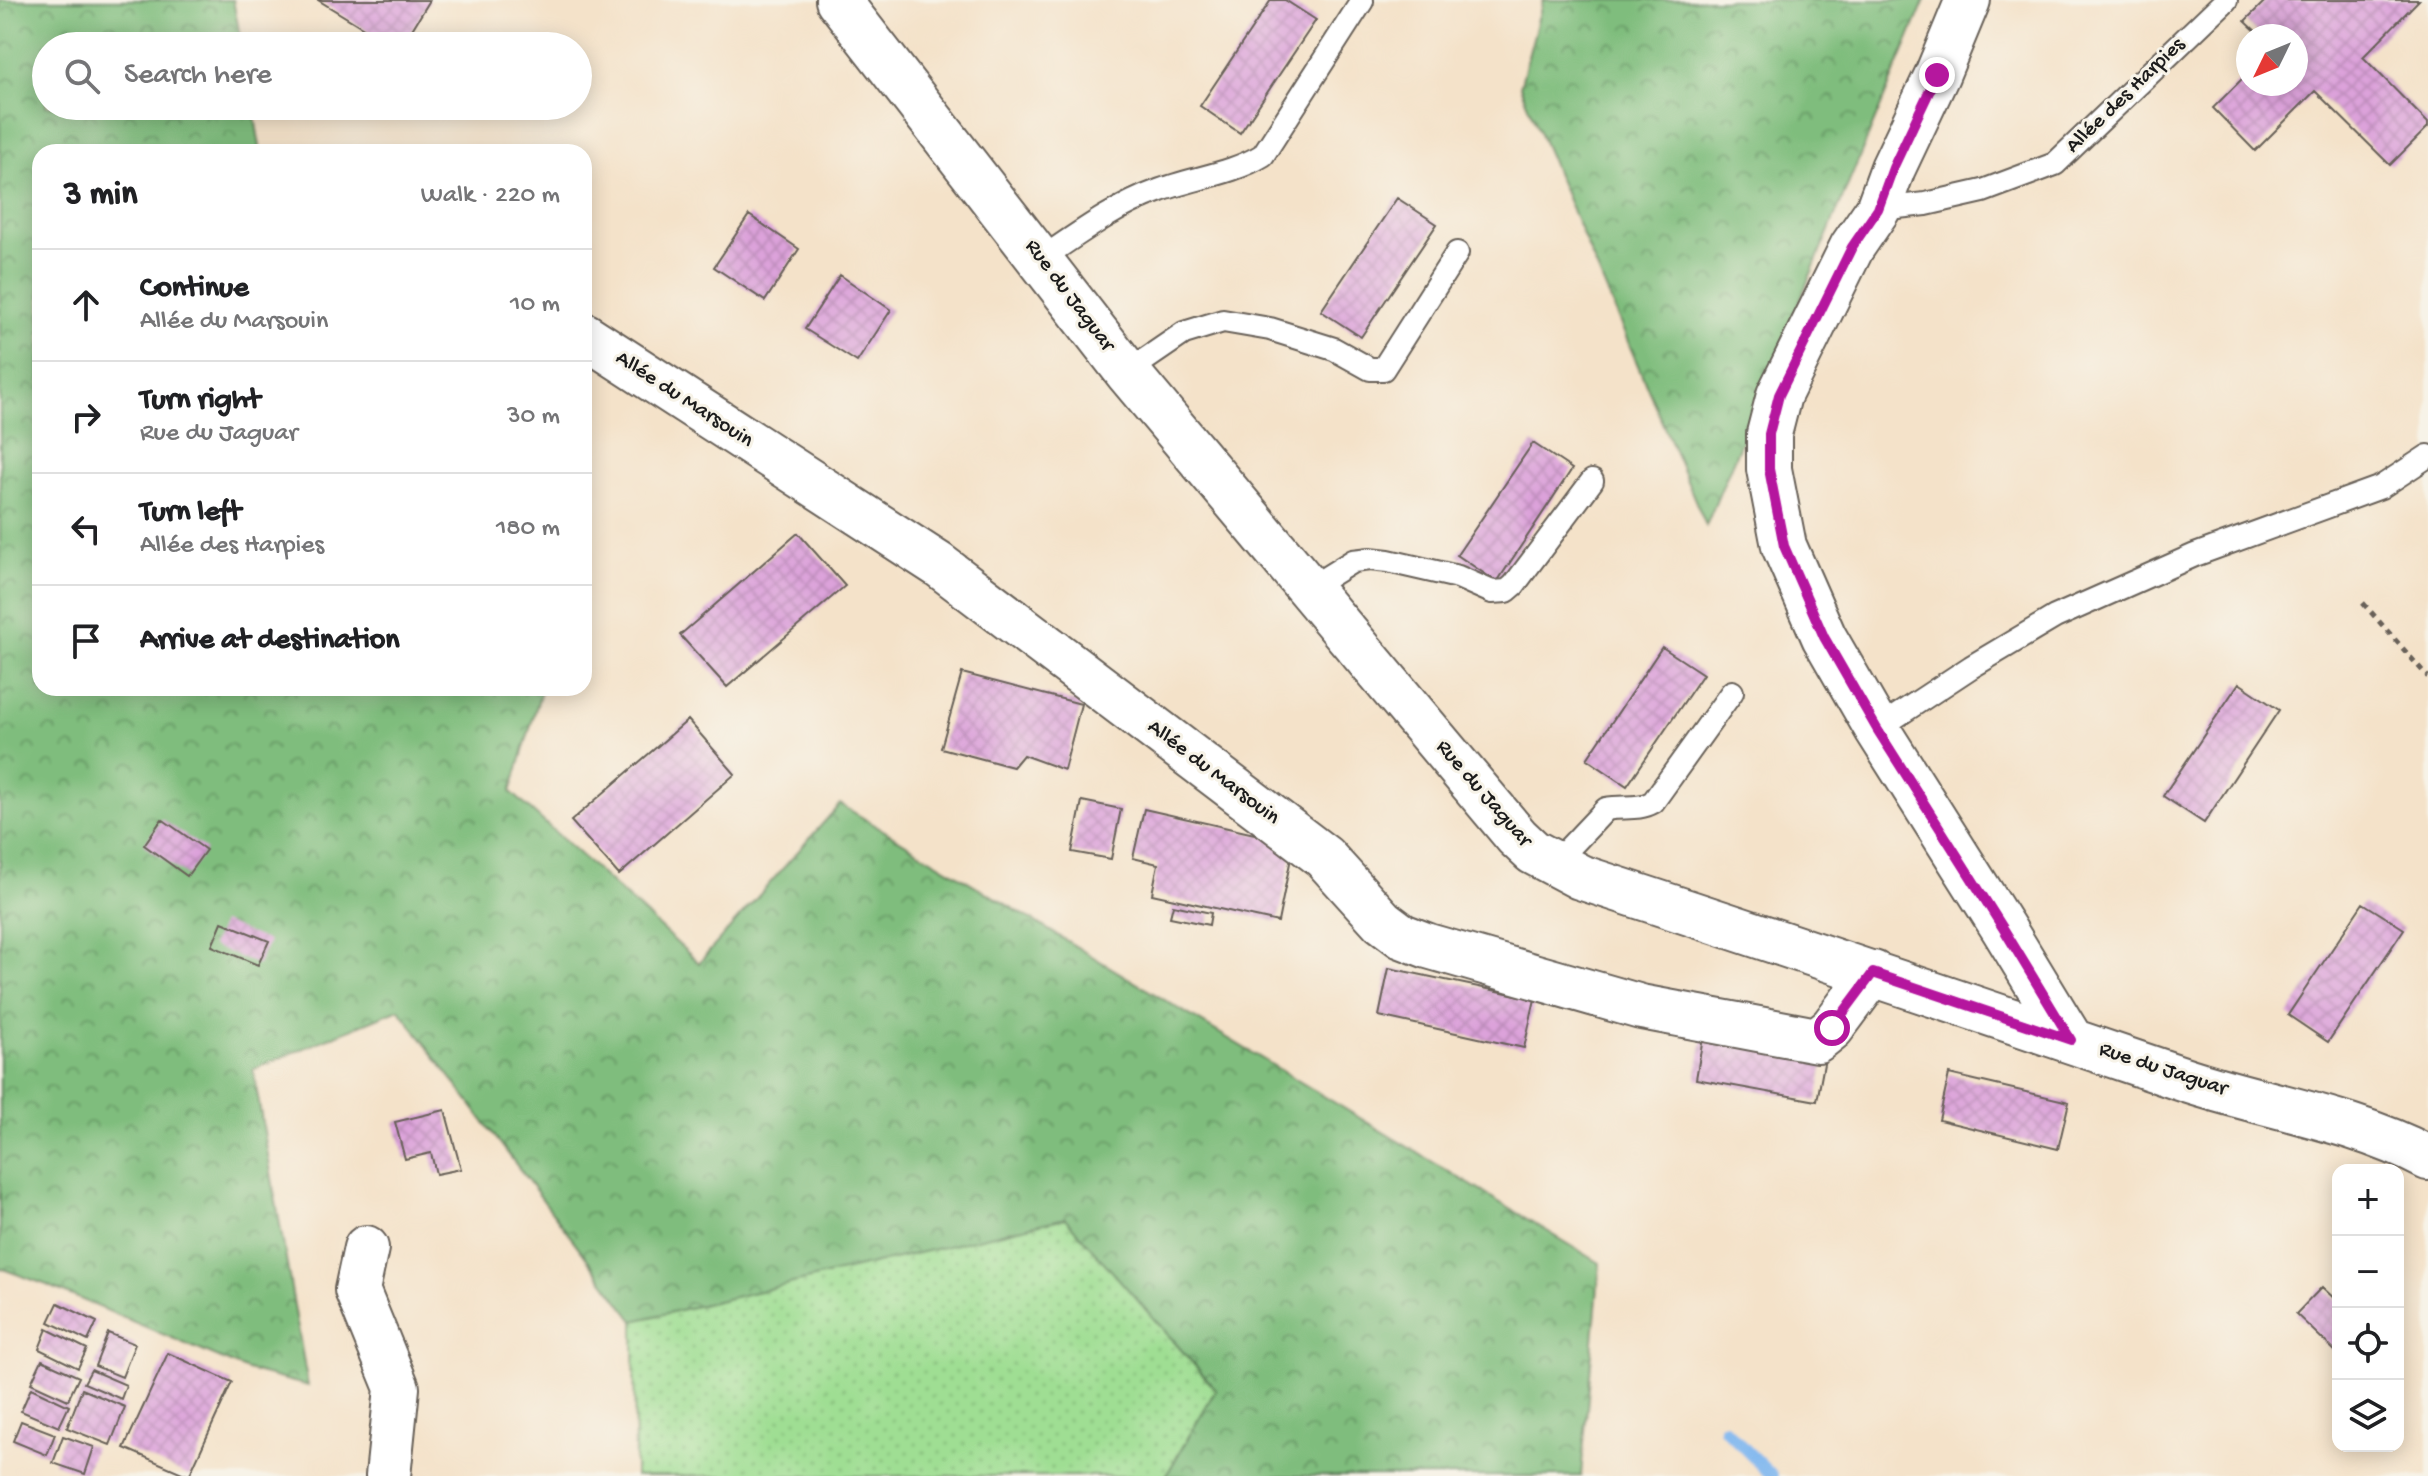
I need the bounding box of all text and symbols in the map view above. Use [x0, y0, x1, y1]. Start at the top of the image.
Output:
north arrow [2236, 24, 2308, 96]
search box [32, 32, 592, 120]
street label: Allée des Harpies [2061, 32, 2192, 159]
icon: search [60, 54, 104, 98]
route end [1919, 57, 1955, 93]
text: Search here [124, 59, 272, 94]
text: 3 min [64, 176, 137, 216]
text: Walk · 220 m [421, 181, 560, 212]
street label: Rue du Jaguar [1018, 235, 1121, 359]
text: Continue [140, 272, 249, 307]
icon: ahead [64, 283, 108, 327]
text: 10 m [510, 290, 560, 321]
text: Allée du Marsouin [140, 307, 328, 338]
street label: Allée du Marsouin [610, 346, 758, 455]
text: Turn right [140, 384, 260, 419]
icon: right [64, 395, 108, 439]
text: 30 m [507, 402, 560, 433]
text: Rue du Jaguar [140, 419, 298, 450]
text: Turn left [140, 496, 241, 531]
icon: left [64, 507, 108, 551]
text: 180 m [496, 514, 560, 545]
text: Allée des Harpies [140, 531, 324, 562]
icon: arrive [64, 619, 108, 663]
text: Arrive at destination [140, 624, 400, 659]
street label: Allée du Marsouin [1142, 715, 1285, 832]
street label: Rue du Jaguar [1429, 735, 1538, 855]
route start [1814, 1010, 1850, 1046]
street label: Rue du Jaguar [2095, 1037, 2233, 1104]
map controls [2332, 1164, 2404, 1452]
button: + [2332, 1164, 2404, 1236]
button: − [2332, 1236, 2404, 1308]
button: locate [2332, 1308, 2404, 1380]
button: layers [2332, 1380, 2404, 1452]

